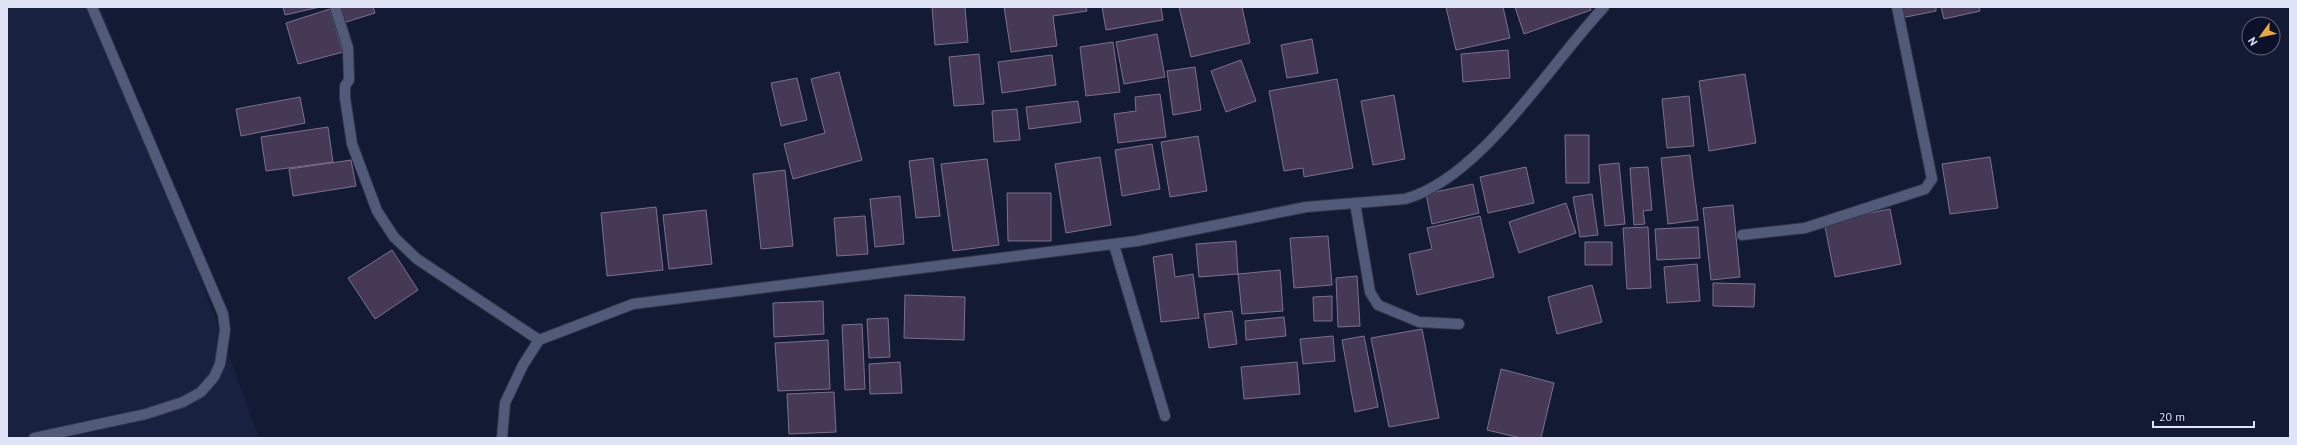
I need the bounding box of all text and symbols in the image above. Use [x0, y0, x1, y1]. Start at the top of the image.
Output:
north arrow [2241, 16, 2281, 56]
text: N [2245, 35, 2260, 48]
scale bar [2153, 403, 2254, 429]
text: 20 m [2159, 409, 2185, 424]

